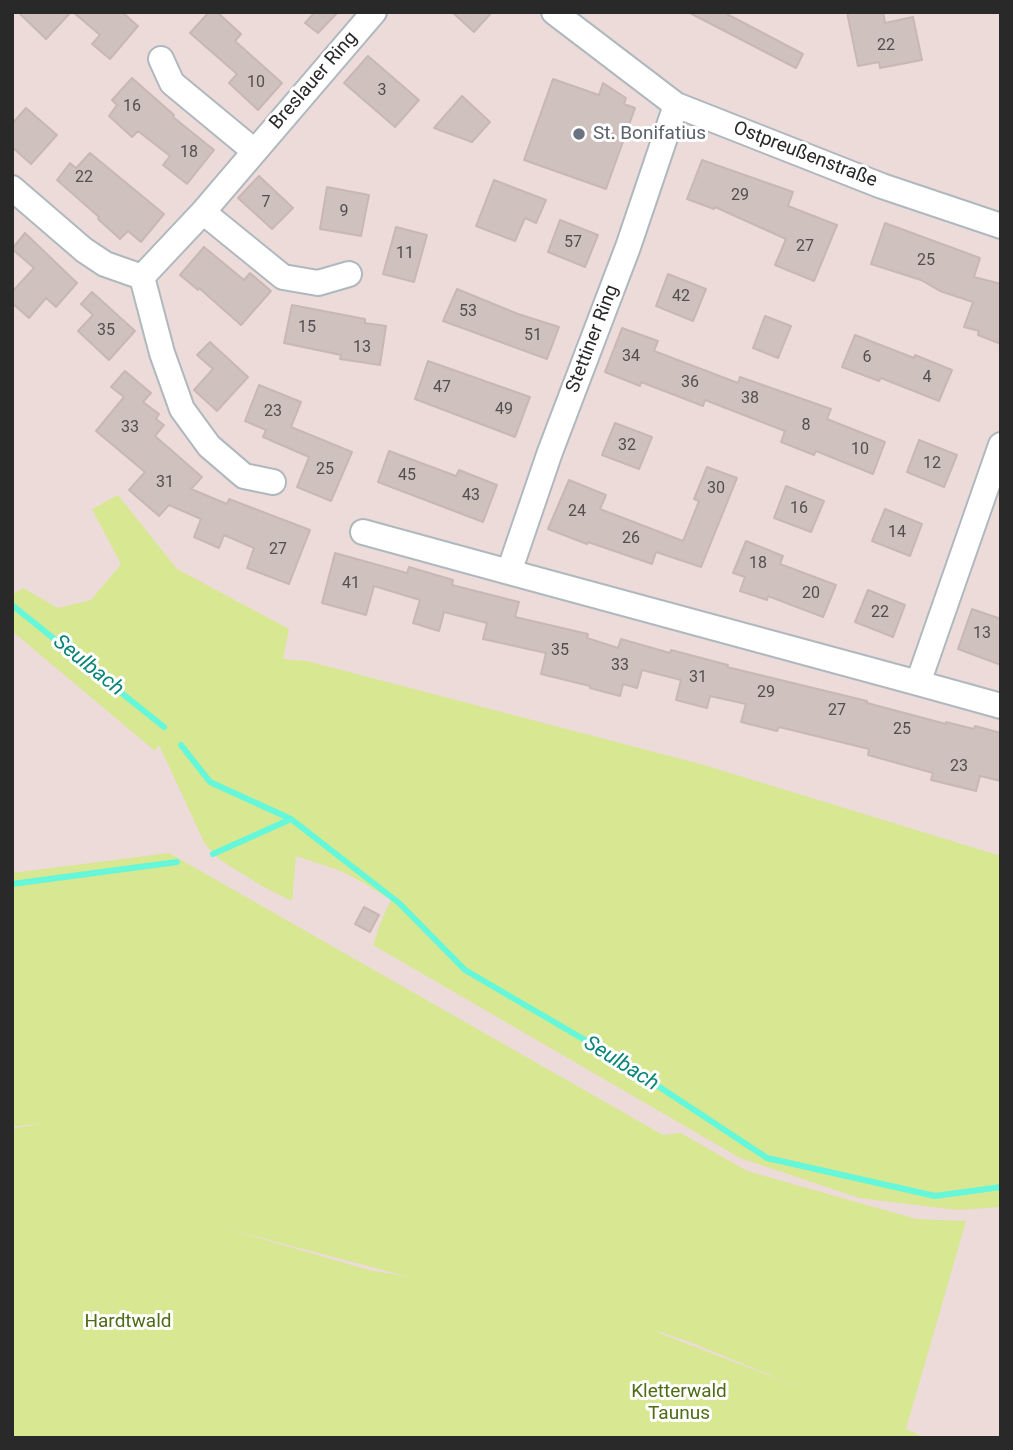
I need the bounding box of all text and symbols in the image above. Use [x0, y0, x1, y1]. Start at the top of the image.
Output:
street label: Breslauer Ring [265, 27, 363, 135]
house number: 22 [877, 36, 895, 56]
house number: 10 [247, 73, 265, 93]
house number: 3 [378, 81, 386, 101]
house number: 16 [123, 97, 141, 117]
street label: Ostpreußenstraße [730, 117, 880, 193]
place label: St. Bonifatius [593, 123, 706, 145]
marker: St. Bonifatius [571, 126, 587, 142]
house number: 18 [180, 143, 198, 163]
house number: 22 [75, 168, 93, 188]
house number: 29 [731, 186, 749, 206]
house number: 7 [262, 193, 270, 213]
house number: 9 [340, 202, 348, 222]
house number: 57 [564, 233, 582, 253]
house number: 27 [796, 237, 814, 257]
house number: 11 [396, 244, 414, 264]
house number: 25 [917, 251, 935, 271]
street label: Stettiner Ring [562, 282, 624, 396]
house number: 42 [672, 287, 690, 307]
house number: 53 [459, 302, 477, 322]
house number: 15 [298, 318, 316, 338]
house number: 35 [97, 321, 115, 341]
house number: 51 [524, 326, 542, 346]
house number: 13 [353, 338, 371, 358]
house number: 34 [622, 347, 640, 367]
house number: 6 [863, 348, 871, 368]
house number: 4 [923, 368, 931, 388]
house number: 36 [681, 373, 699, 393]
house number: 47 [433, 378, 451, 398]
house number: 38 [741, 389, 759, 409]
house number: 49 [495, 400, 513, 420]
house number: 23 [264, 402, 282, 422]
house number: 8 [802, 416, 810, 436]
house number: 33 [121, 418, 139, 438]
house number: 32 [618, 436, 636, 456]
house number: 10 [851, 440, 869, 460]
house number: 12 [923, 454, 941, 474]
house number: 25 [316, 460, 334, 480]
house number: 45 [398, 466, 416, 486]
house number: 31 [156, 473, 174, 493]
house number: 30 [707, 479, 725, 499]
house number: 43 [462, 486, 480, 506]
house number: 16 [790, 499, 808, 519]
house number: 24 [568, 502, 586, 522]
house number: 14 [888, 523, 906, 543]
house number: 26 [622, 529, 640, 549]
house number: 27 [269, 540, 287, 560]
house number: 18 [749, 554, 767, 574]
house number: 41 [342, 574, 360, 594]
house number: 20 [802, 584, 820, 604]
house number: 22 [871, 603, 889, 623]
house number: 13 [973, 624, 991, 644]
water label: Seulbach [48, 630, 128, 702]
house number: 35 [551, 641, 569, 661]
house number: 33 [611, 656, 629, 676]
house number: 31 [689, 668, 707, 688]
house number: 29 [757, 683, 775, 703]
house number: 27 [828, 701, 846, 721]
house number: 25 [893, 720, 911, 740]
house number: 23 [950, 757, 968, 777]
water label: Seulbach [579, 1031, 663, 1097]
park label: Hardtwald [84, 1311, 172, 1333]
park label: Kletterwald Taunus [631, 1381, 727, 1425]

